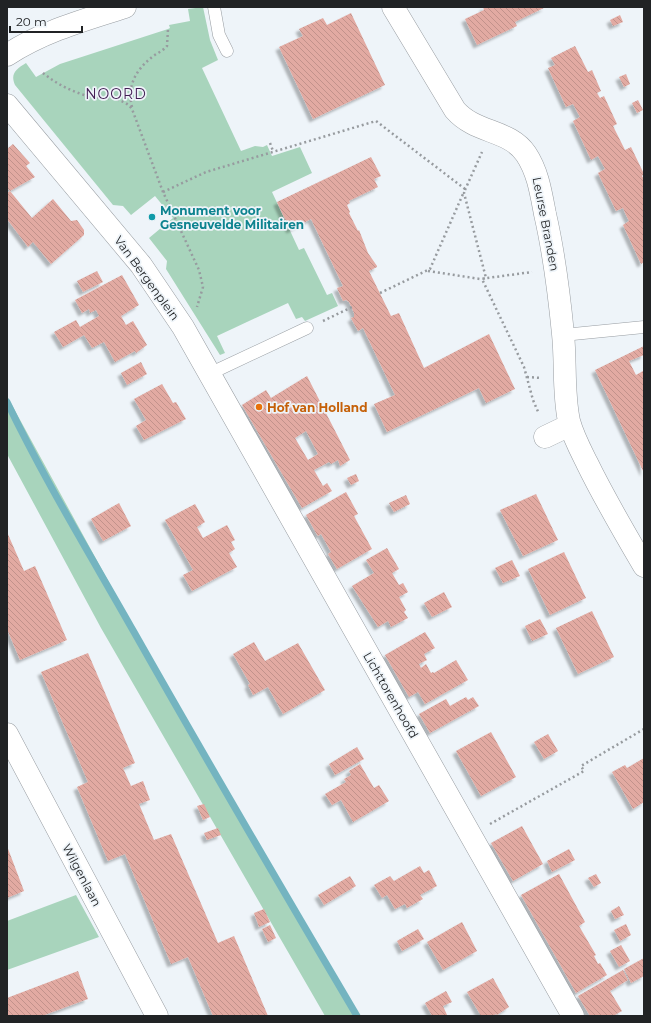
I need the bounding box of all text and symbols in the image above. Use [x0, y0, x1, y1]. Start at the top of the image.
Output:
scale bar [10, 8, 82, 34]
text: 20 m [16, 14, 47, 29]
district label: NOORD [85, 85, 147, 103]
street label: Leurse Branden [530, 176, 562, 272]
place label: Monument voor Gesneuvelde Militairen [160, 203, 304, 232]
marker: Monument voor Gesneuvelde Militairen [147, 212, 157, 222]
street label: Van Bergenplein [111, 233, 183, 323]
place label: Hof van Holland [267, 400, 367, 415]
marker: Hof van Holland [254, 402, 264, 412]
street label: Lichttorenhoofd [360, 649, 422, 741]
street label: Wilgenlaan [59, 841, 105, 909]

